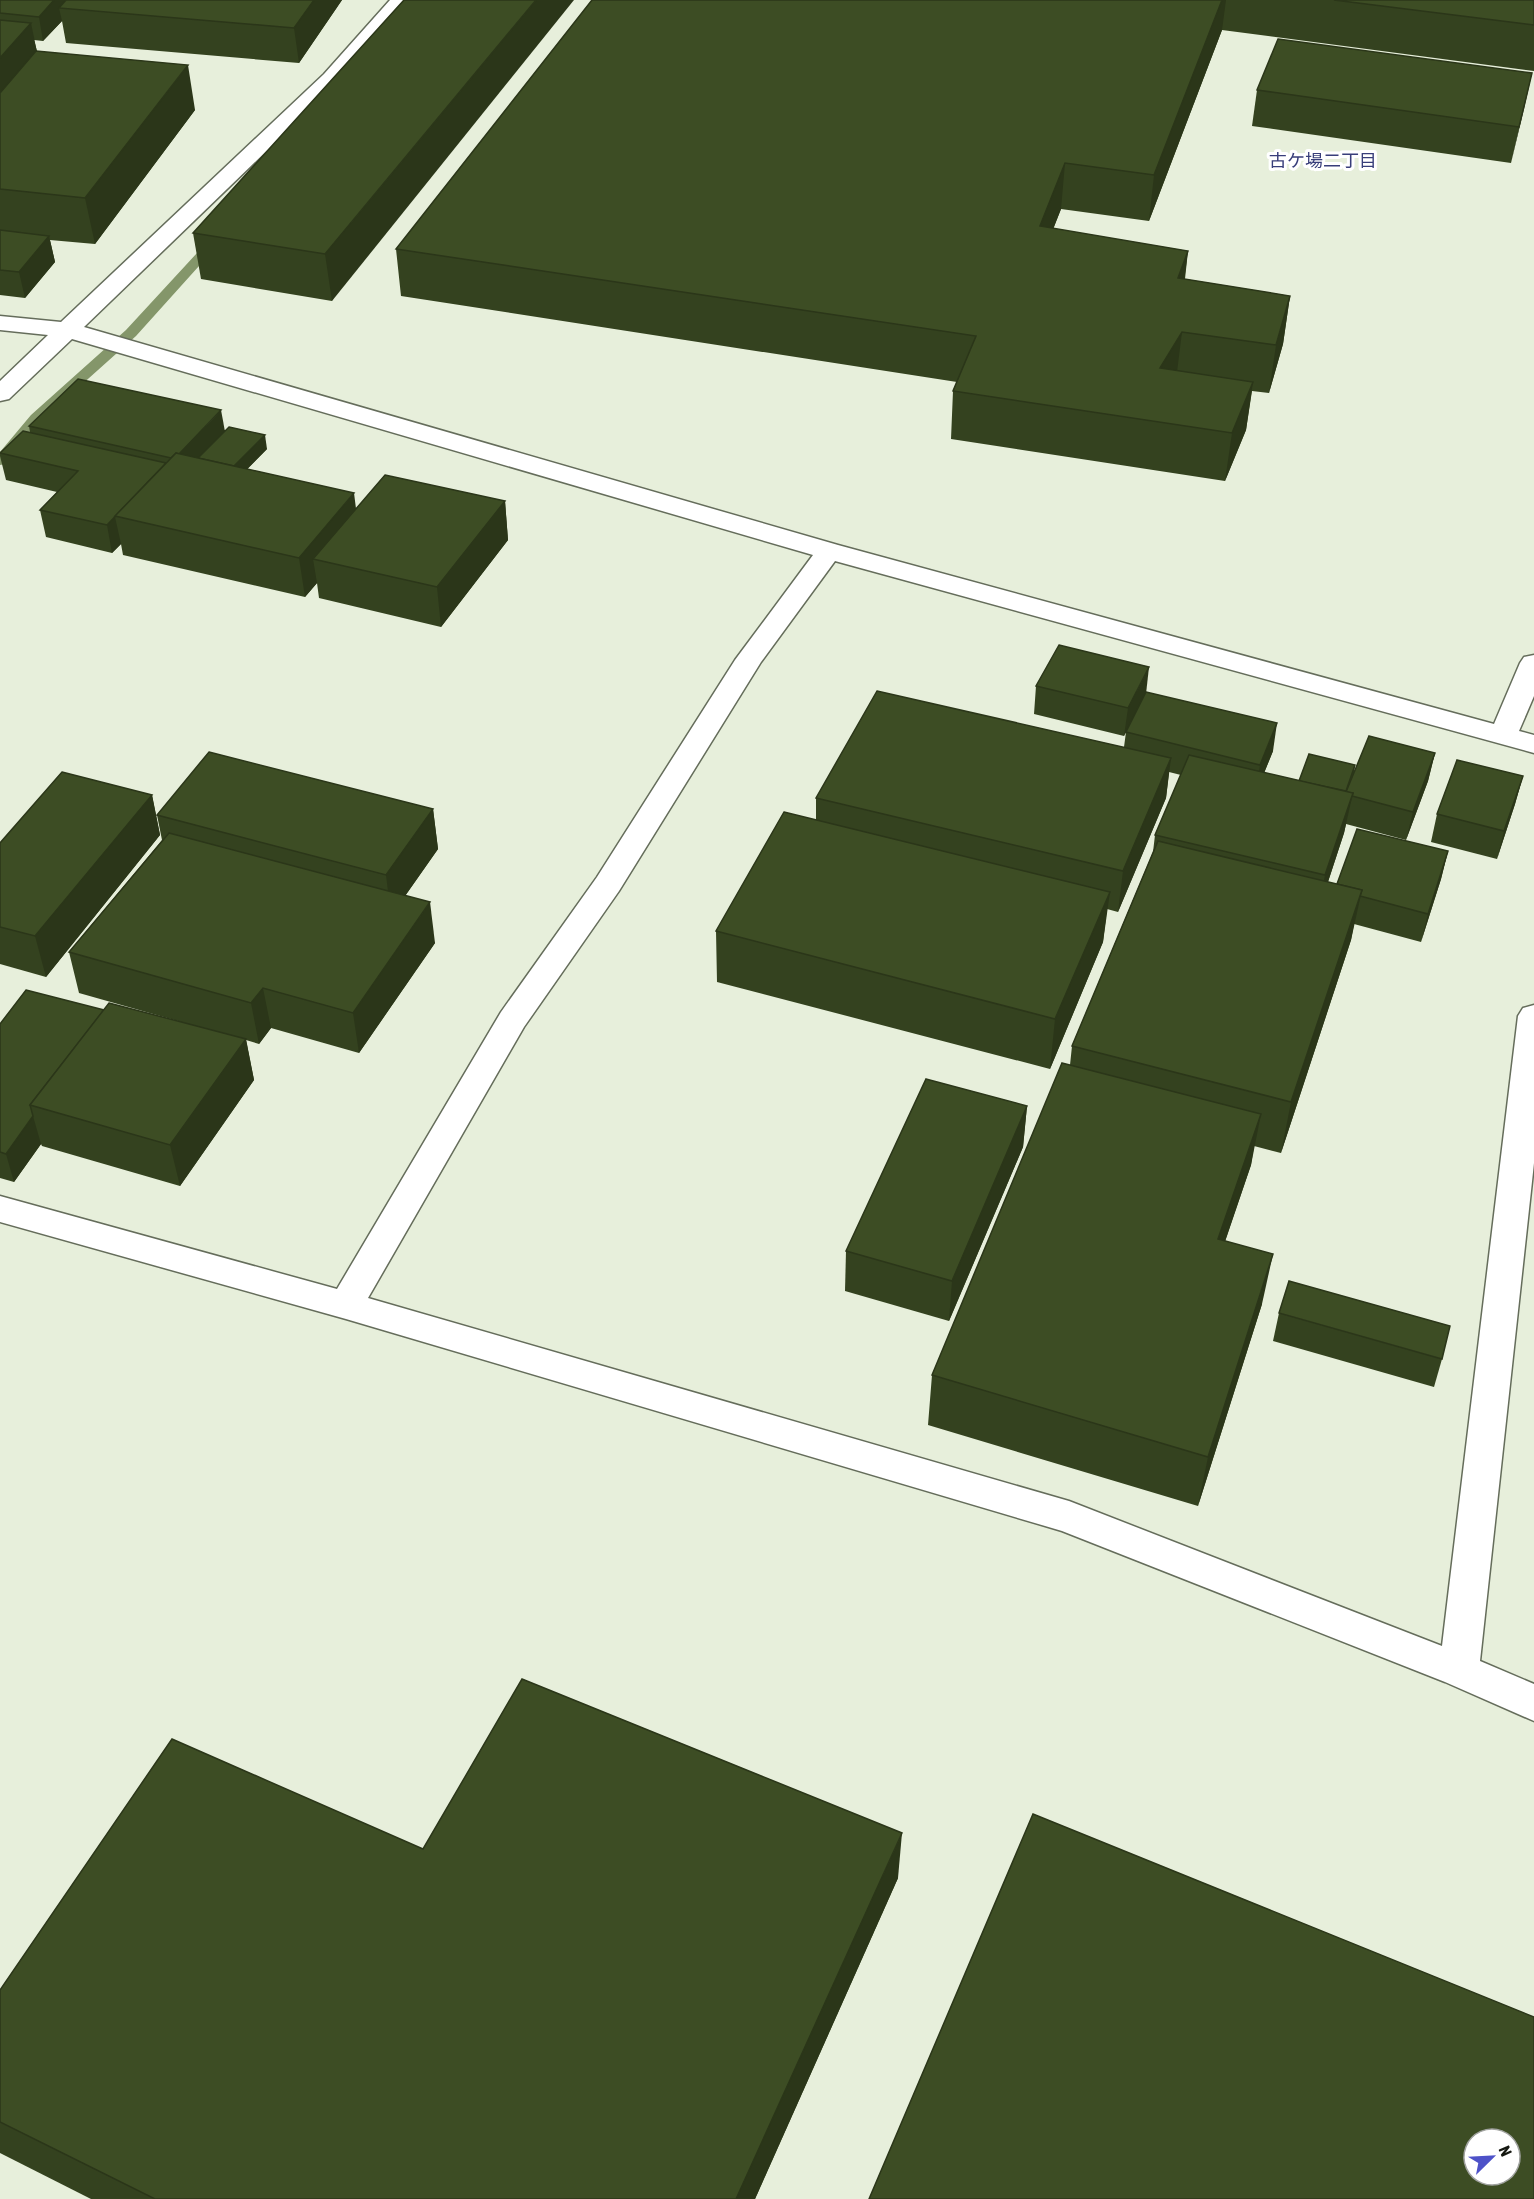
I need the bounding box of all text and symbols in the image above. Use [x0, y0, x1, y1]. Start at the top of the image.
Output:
district label: 古ケ場二丁目 [1269, 150, 1377, 171]
north arrow [1462, 2127, 1522, 2187]
text: N [1496, 2143, 1516, 2159]

